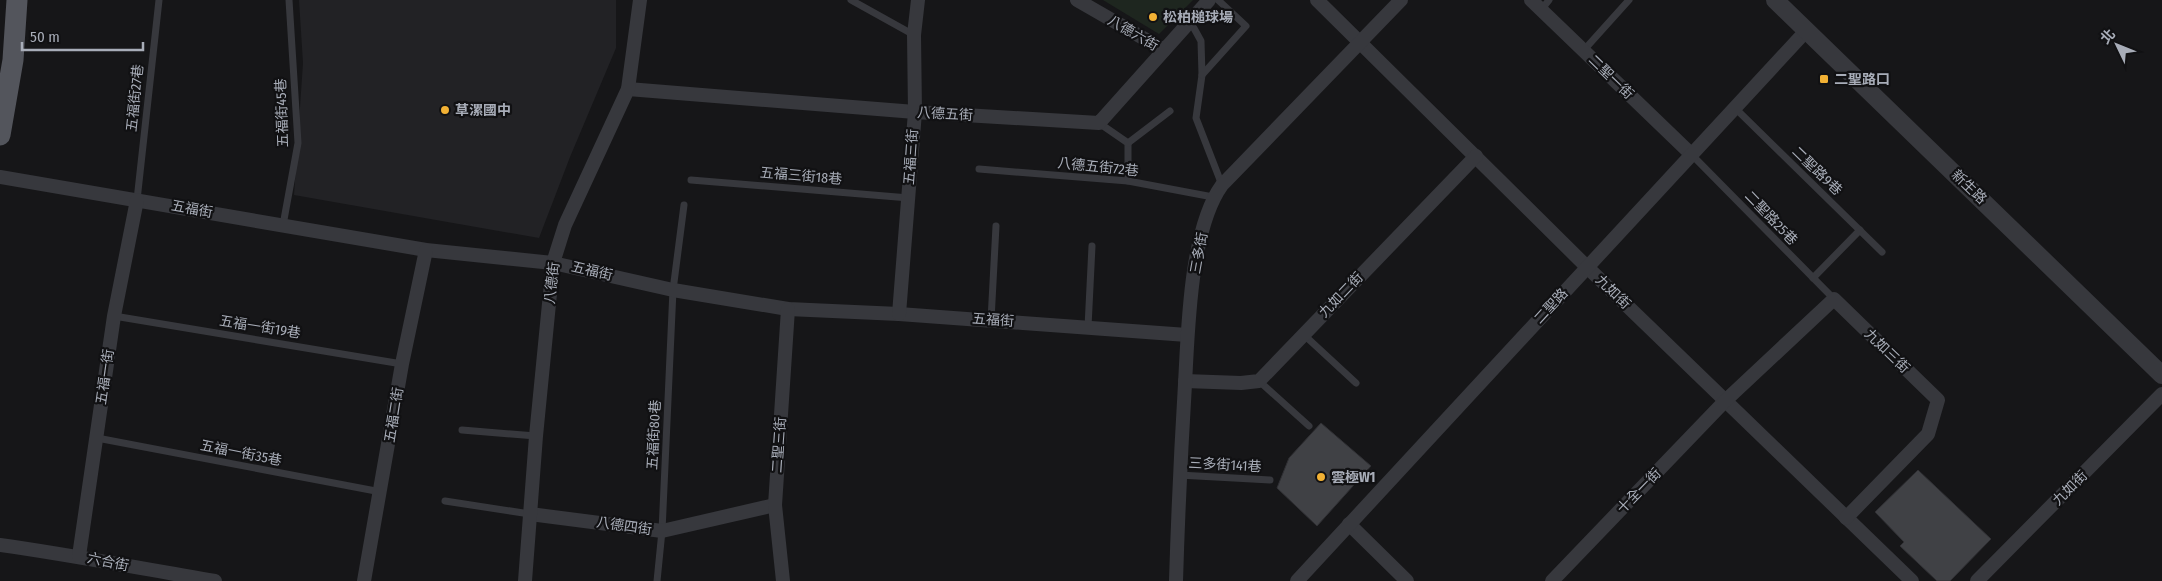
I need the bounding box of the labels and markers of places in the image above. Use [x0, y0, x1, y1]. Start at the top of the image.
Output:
place label: 松柏槌球場 [1163, 9, 1233, 26]
marker: 松柏槌球場 [1147, 11, 1159, 23]
place label: 二聖路口 [1834, 71, 1890, 88]
marker: 二聖路口 [1818, 73, 1830, 85]
place label: 草漯國中 [455, 102, 511, 119]
marker: 草漯國中 [439, 104, 451, 116]
place label: 雲極W1 [1331, 469, 1376, 486]
marker: 雲極W1 [1315, 471, 1327, 483]

